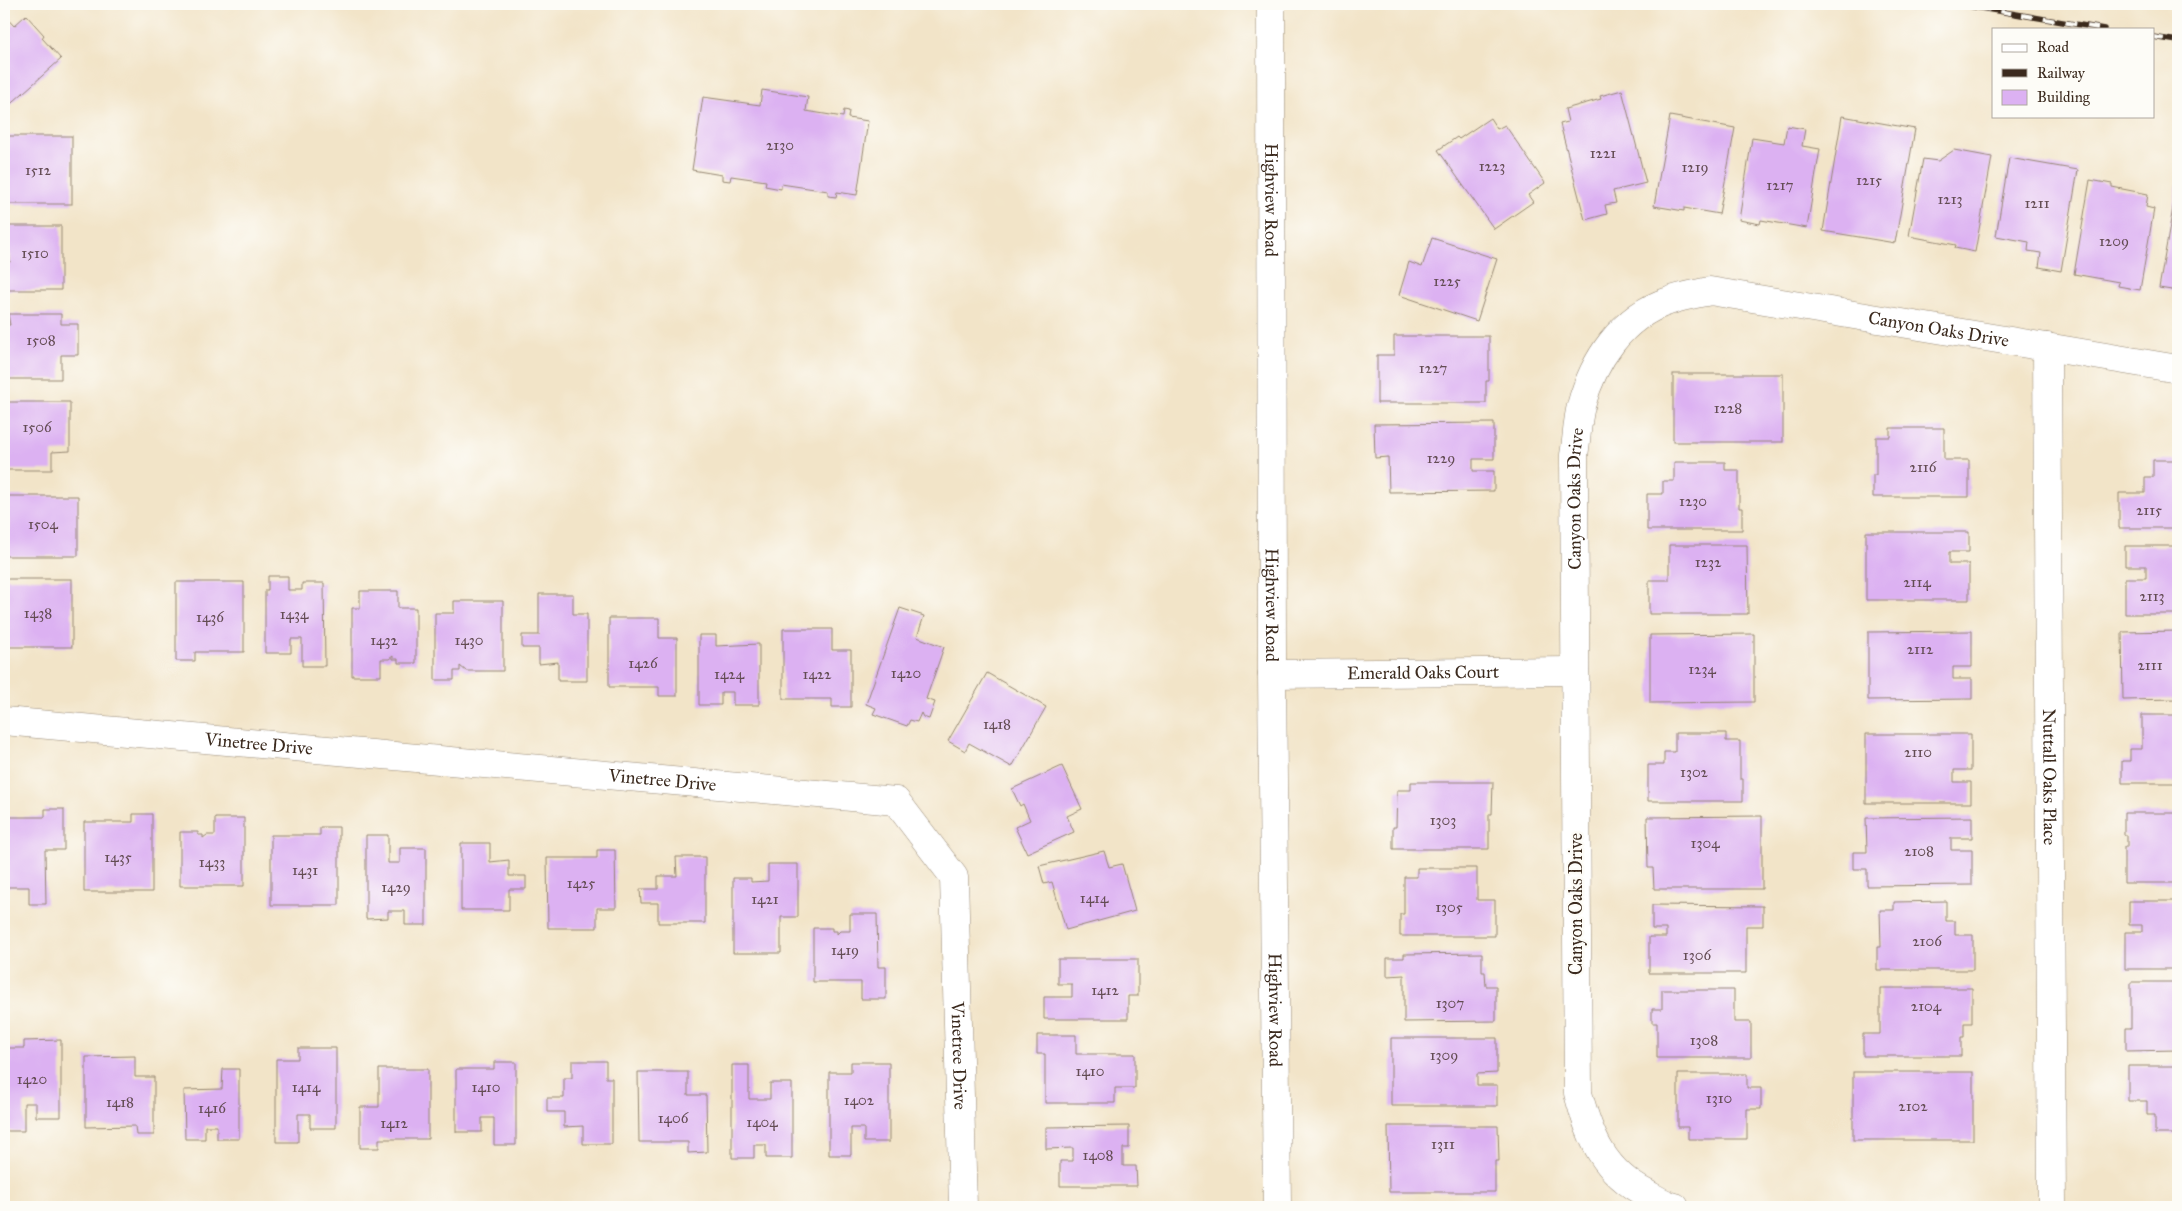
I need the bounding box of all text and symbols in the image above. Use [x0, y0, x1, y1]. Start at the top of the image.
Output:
legend [1992, 28, 2154, 118]
text: Road [2037, 38, 2069, 56]
text: Railway [2037, 64, 2086, 82]
text: Building [2037, 88, 2091, 106]
house number: 2130 [766, 136, 794, 154]
street label: Highview Road [1259, 143, 1282, 257]
house number: 1221 [1590, 144, 1616, 162]
house number: 1223 [1479, 157, 1505, 175]
house number: 1219 [1681, 158, 1709, 176]
house number: 1512 [25, 161, 52, 179]
house number: 1215 [1856, 171, 1882, 189]
house number: 1217 [1766, 176, 1794, 194]
house number: 1213 [1937, 190, 1963, 208]
house number: 1211 [2024, 194, 2050, 212]
house number: 1209 [2099, 232, 2129, 250]
house number: 1510 [21, 244, 49, 262]
house number: 1225 [1433, 272, 1461, 290]
street label: Canyon Oaks Drive [1867, 307, 2011, 352]
house number: 1508 [26, 331, 56, 349]
house number: 1227 [1419, 359, 1447, 377]
house number: 1228 [1714, 399, 1742, 417]
house number: 1506 [22, 418, 53, 436]
street label: Canyon Oaks Drive [1563, 427, 1588, 570]
house number: 1229 [1427, 449, 1455, 467]
house number: 2116 [1910, 458, 1938, 476]
house number: 1230 [1679, 492, 1707, 510]
house number: 2115 [2136, 501, 2162, 519]
house number: 1504 [28, 515, 59, 533]
street label: Highview Road [1260, 548, 1283, 662]
house number: 1232 [1695, 553, 1722, 571]
house number: 2114 [1903, 573, 1931, 591]
house number: 2113 [2139, 587, 2165, 605]
house number: 1438 [24, 604, 52, 622]
house number: 1434 [280, 605, 309, 623]
house number: 1436 [196, 608, 225, 626]
house number: 1432 [370, 631, 398, 649]
house number: 1430 [454, 631, 484, 649]
house number: 2112 [1907, 640, 1934, 658]
house number: 1426 [628, 654, 659, 672]
house number: 2111 [2137, 656, 2163, 674]
house number: 1234 [1688, 660, 1716, 678]
street label: Emerald Oaks Court [1347, 661, 1500, 684]
house number: 1420 [891, 664, 921, 682]
house number: 1424 [714, 665, 745, 683]
house number: 1422 [802, 665, 832, 683]
street label: Nuttall Oaks Place [2038, 709, 2061, 845]
house number: 1418 [983, 715, 1011, 733]
street label: Vinetree Drive [203, 728, 314, 760]
house number: 2110 [1904, 743, 1932, 761]
house number: 1302 [1680, 763, 1709, 781]
street label: Vinetree Drive [606, 764, 717, 796]
house number: 1303 [1430, 811, 1456, 829]
street label: Canyon Oaks Drive [1565, 833, 1587, 975]
house number: 1304 [1690, 834, 1720, 852]
house number: 2108 [1904, 842, 1934, 860]
house number: 1435 [104, 848, 132, 866]
house number: 1433 [199, 853, 225, 871]
house number: 1431 [292, 861, 318, 879]
house number: 1425 [567, 874, 595, 892]
house number: 1429 [381, 878, 411, 896]
house number: 1414 [1080, 889, 1109, 907]
house number: 1421 [751, 890, 779, 908]
house number: 1305 [1435, 898, 1463, 916]
house number: 2106 [1912, 932, 1943, 950]
house number: 1419 [831, 941, 859, 959]
house number: 1306 [1683, 946, 1712, 964]
street label: Highview Road [1263, 953, 1287, 1067]
house number: 1412 [1091, 981, 1119, 999]
house number: 1307 [1436, 994, 1464, 1012]
house number: 2104 [1911, 997, 1942, 1015]
street label: Vinetree Drive [946, 1000, 971, 1110]
house number: 1308 [1690, 1031, 1718, 1049]
house number: 1309 [1430, 1046, 1458, 1064]
house number: 1410 [1076, 1062, 1104, 1080]
house number: 1420 [17, 1070, 47, 1088]
house number: 1414 [292, 1078, 321, 1096]
house number: 1410 [472, 1078, 500, 1096]
house number: 1310 [1706, 1089, 1732, 1107]
house number: 1402 [844, 1091, 875, 1109]
house number: 1418 [106, 1093, 134, 1111]
house number: 2102 [1898, 1097, 1928, 1115]
house number: 1416 [198, 1099, 227, 1117]
house number: 1406 [658, 1109, 690, 1127]
house number: 1404 [746, 1113, 778, 1131]
house number: 1412 [380, 1114, 408, 1132]
house number: 1311 [1431, 1135, 1455, 1153]
house number: 1408 [1083, 1146, 1114, 1164]

